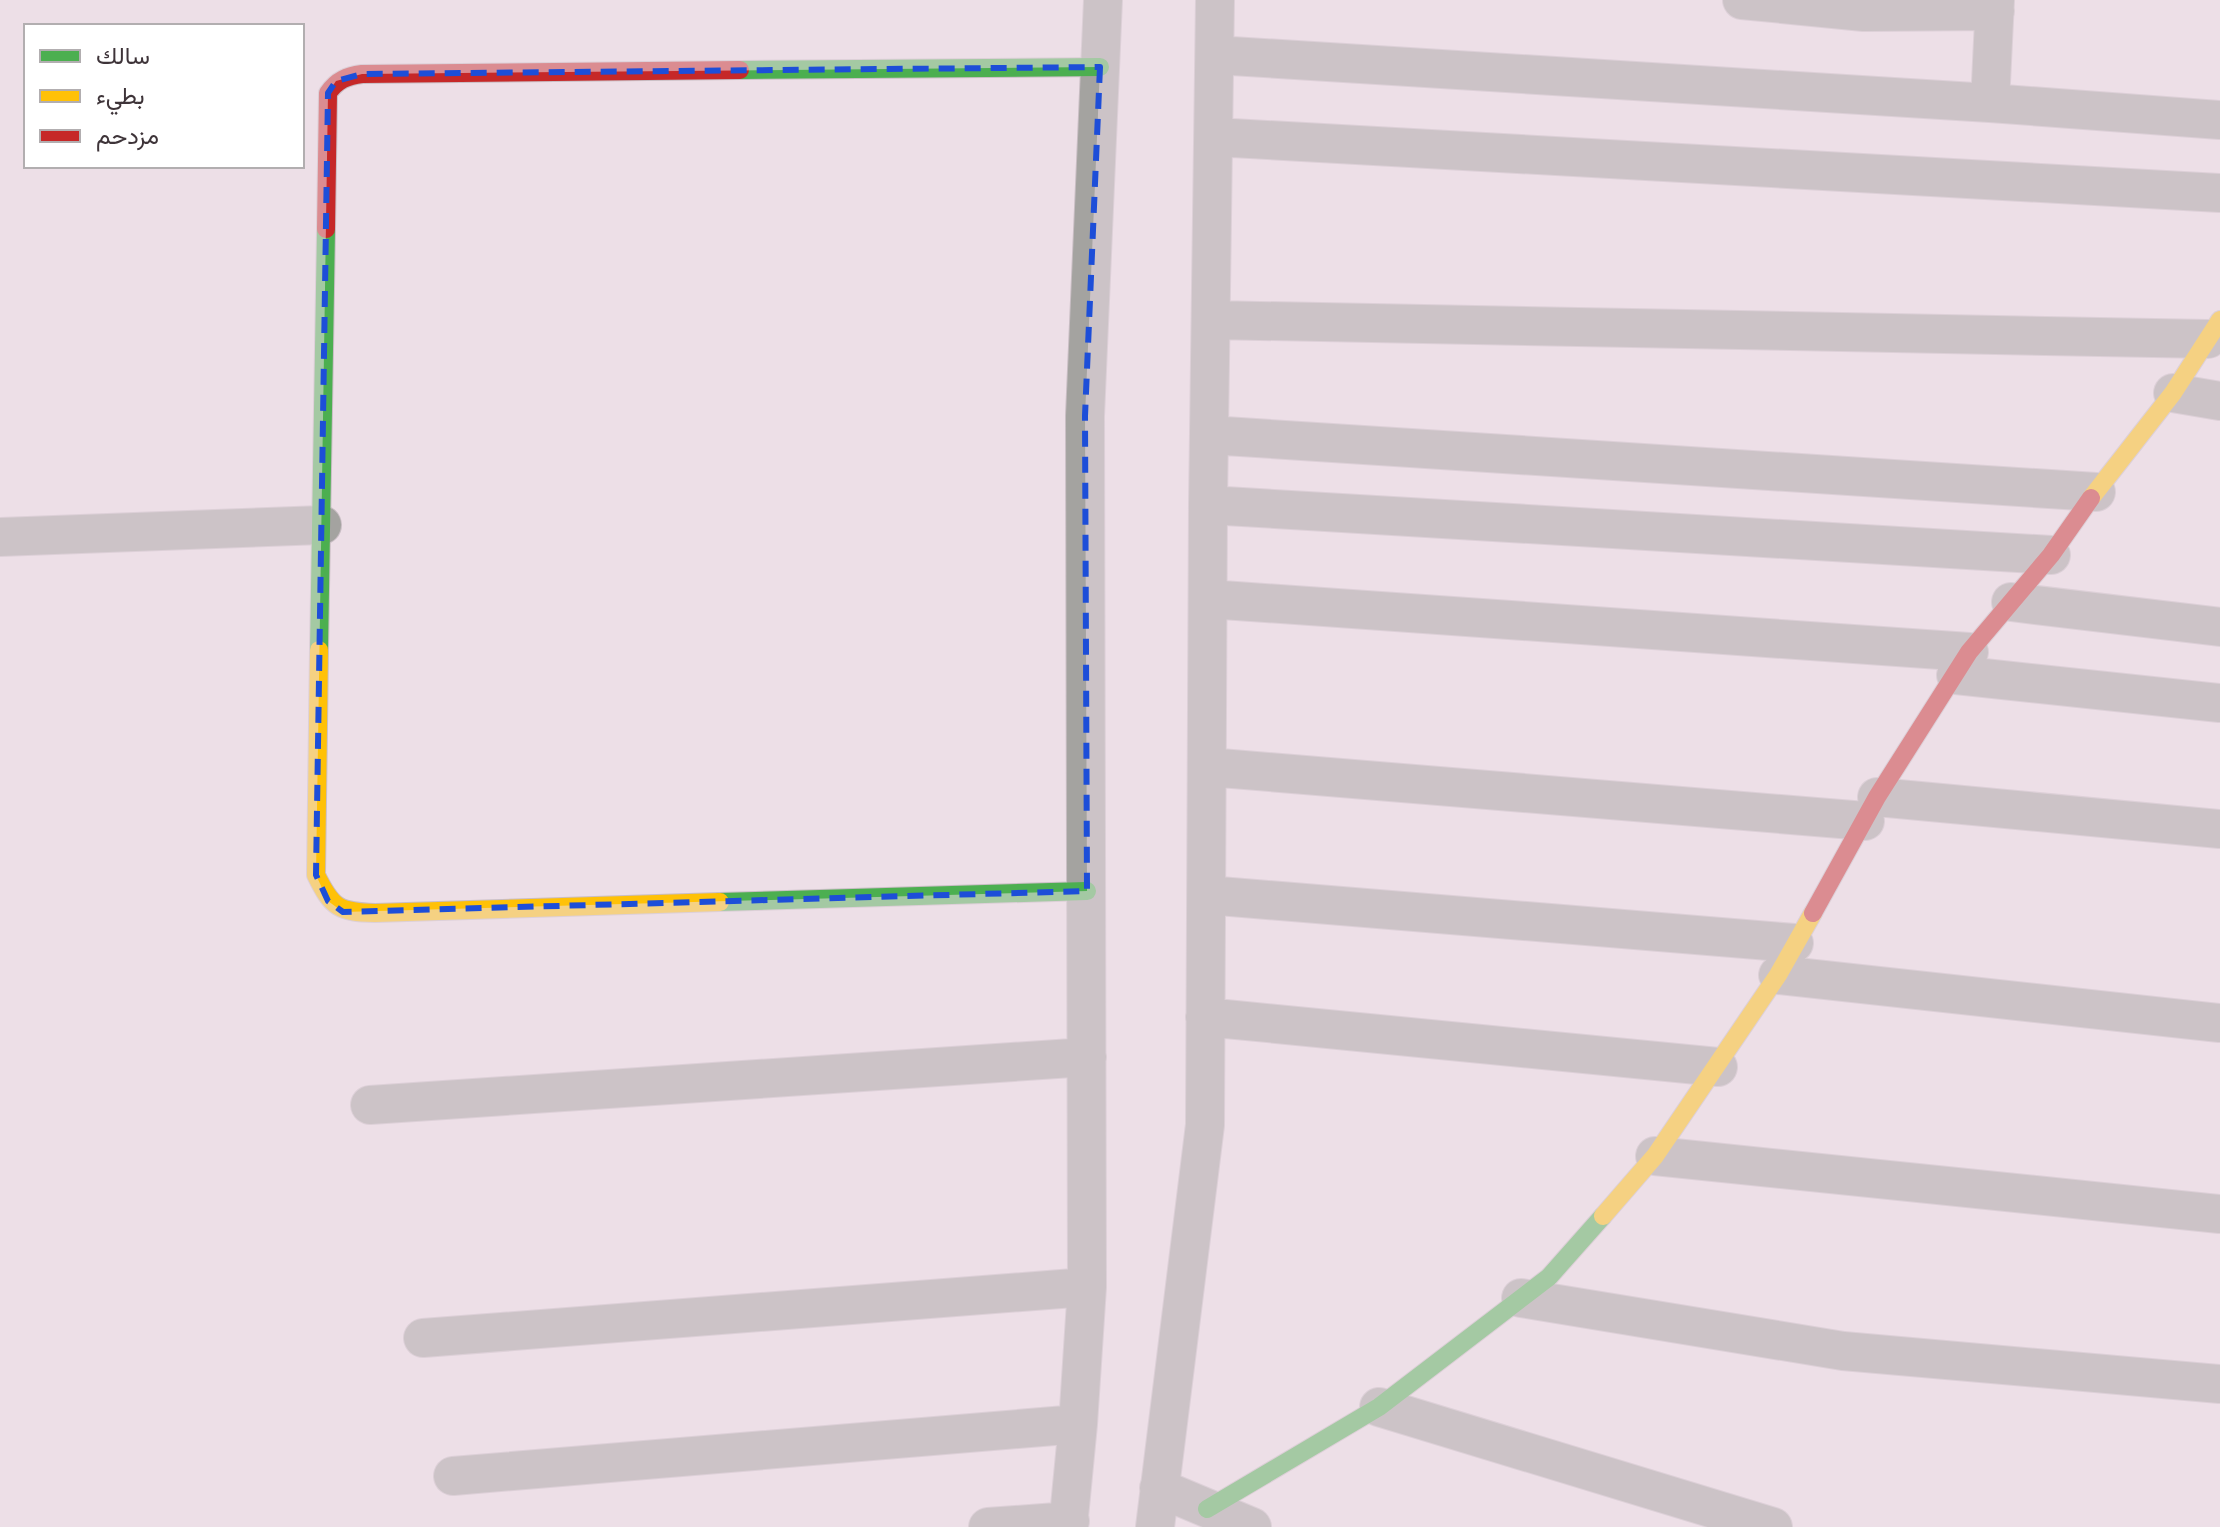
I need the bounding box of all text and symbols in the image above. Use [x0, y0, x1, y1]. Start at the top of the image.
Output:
legend [24, 24, 304, 168]
text: سالك [96, 39, 150, 71]
text: بطيء [96, 79, 145, 115]
text: مزدحم [96, 119, 159, 152]

